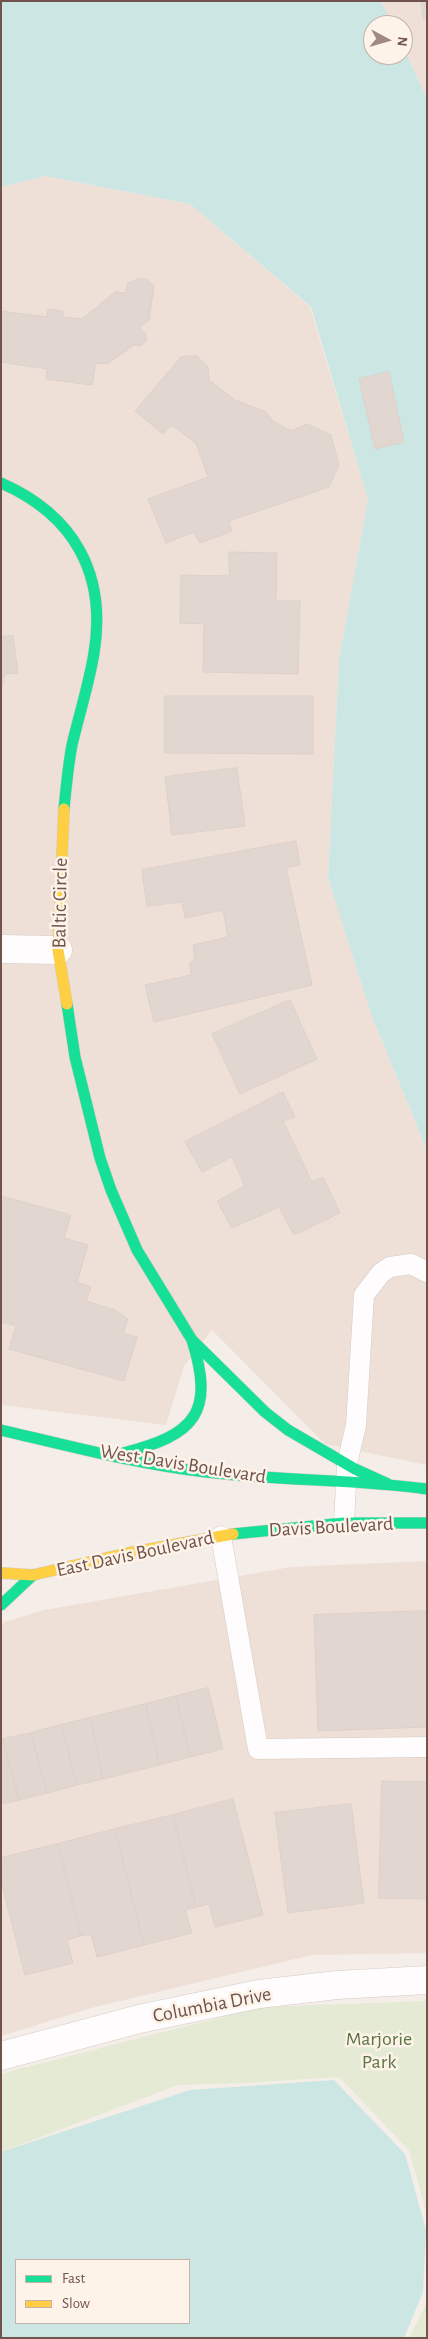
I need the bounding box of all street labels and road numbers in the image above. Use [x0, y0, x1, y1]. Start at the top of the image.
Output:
street label: Baltic Circle [47, 857, 73, 949]
street label: West Davis Boulevard [98, 1439, 268, 1489]
street label: Davis Boulevard [268, 1512, 394, 1542]
street label: East Davis Boulevard [54, 1526, 216, 1582]
street label: Columbia Drive [151, 1982, 273, 2028]

